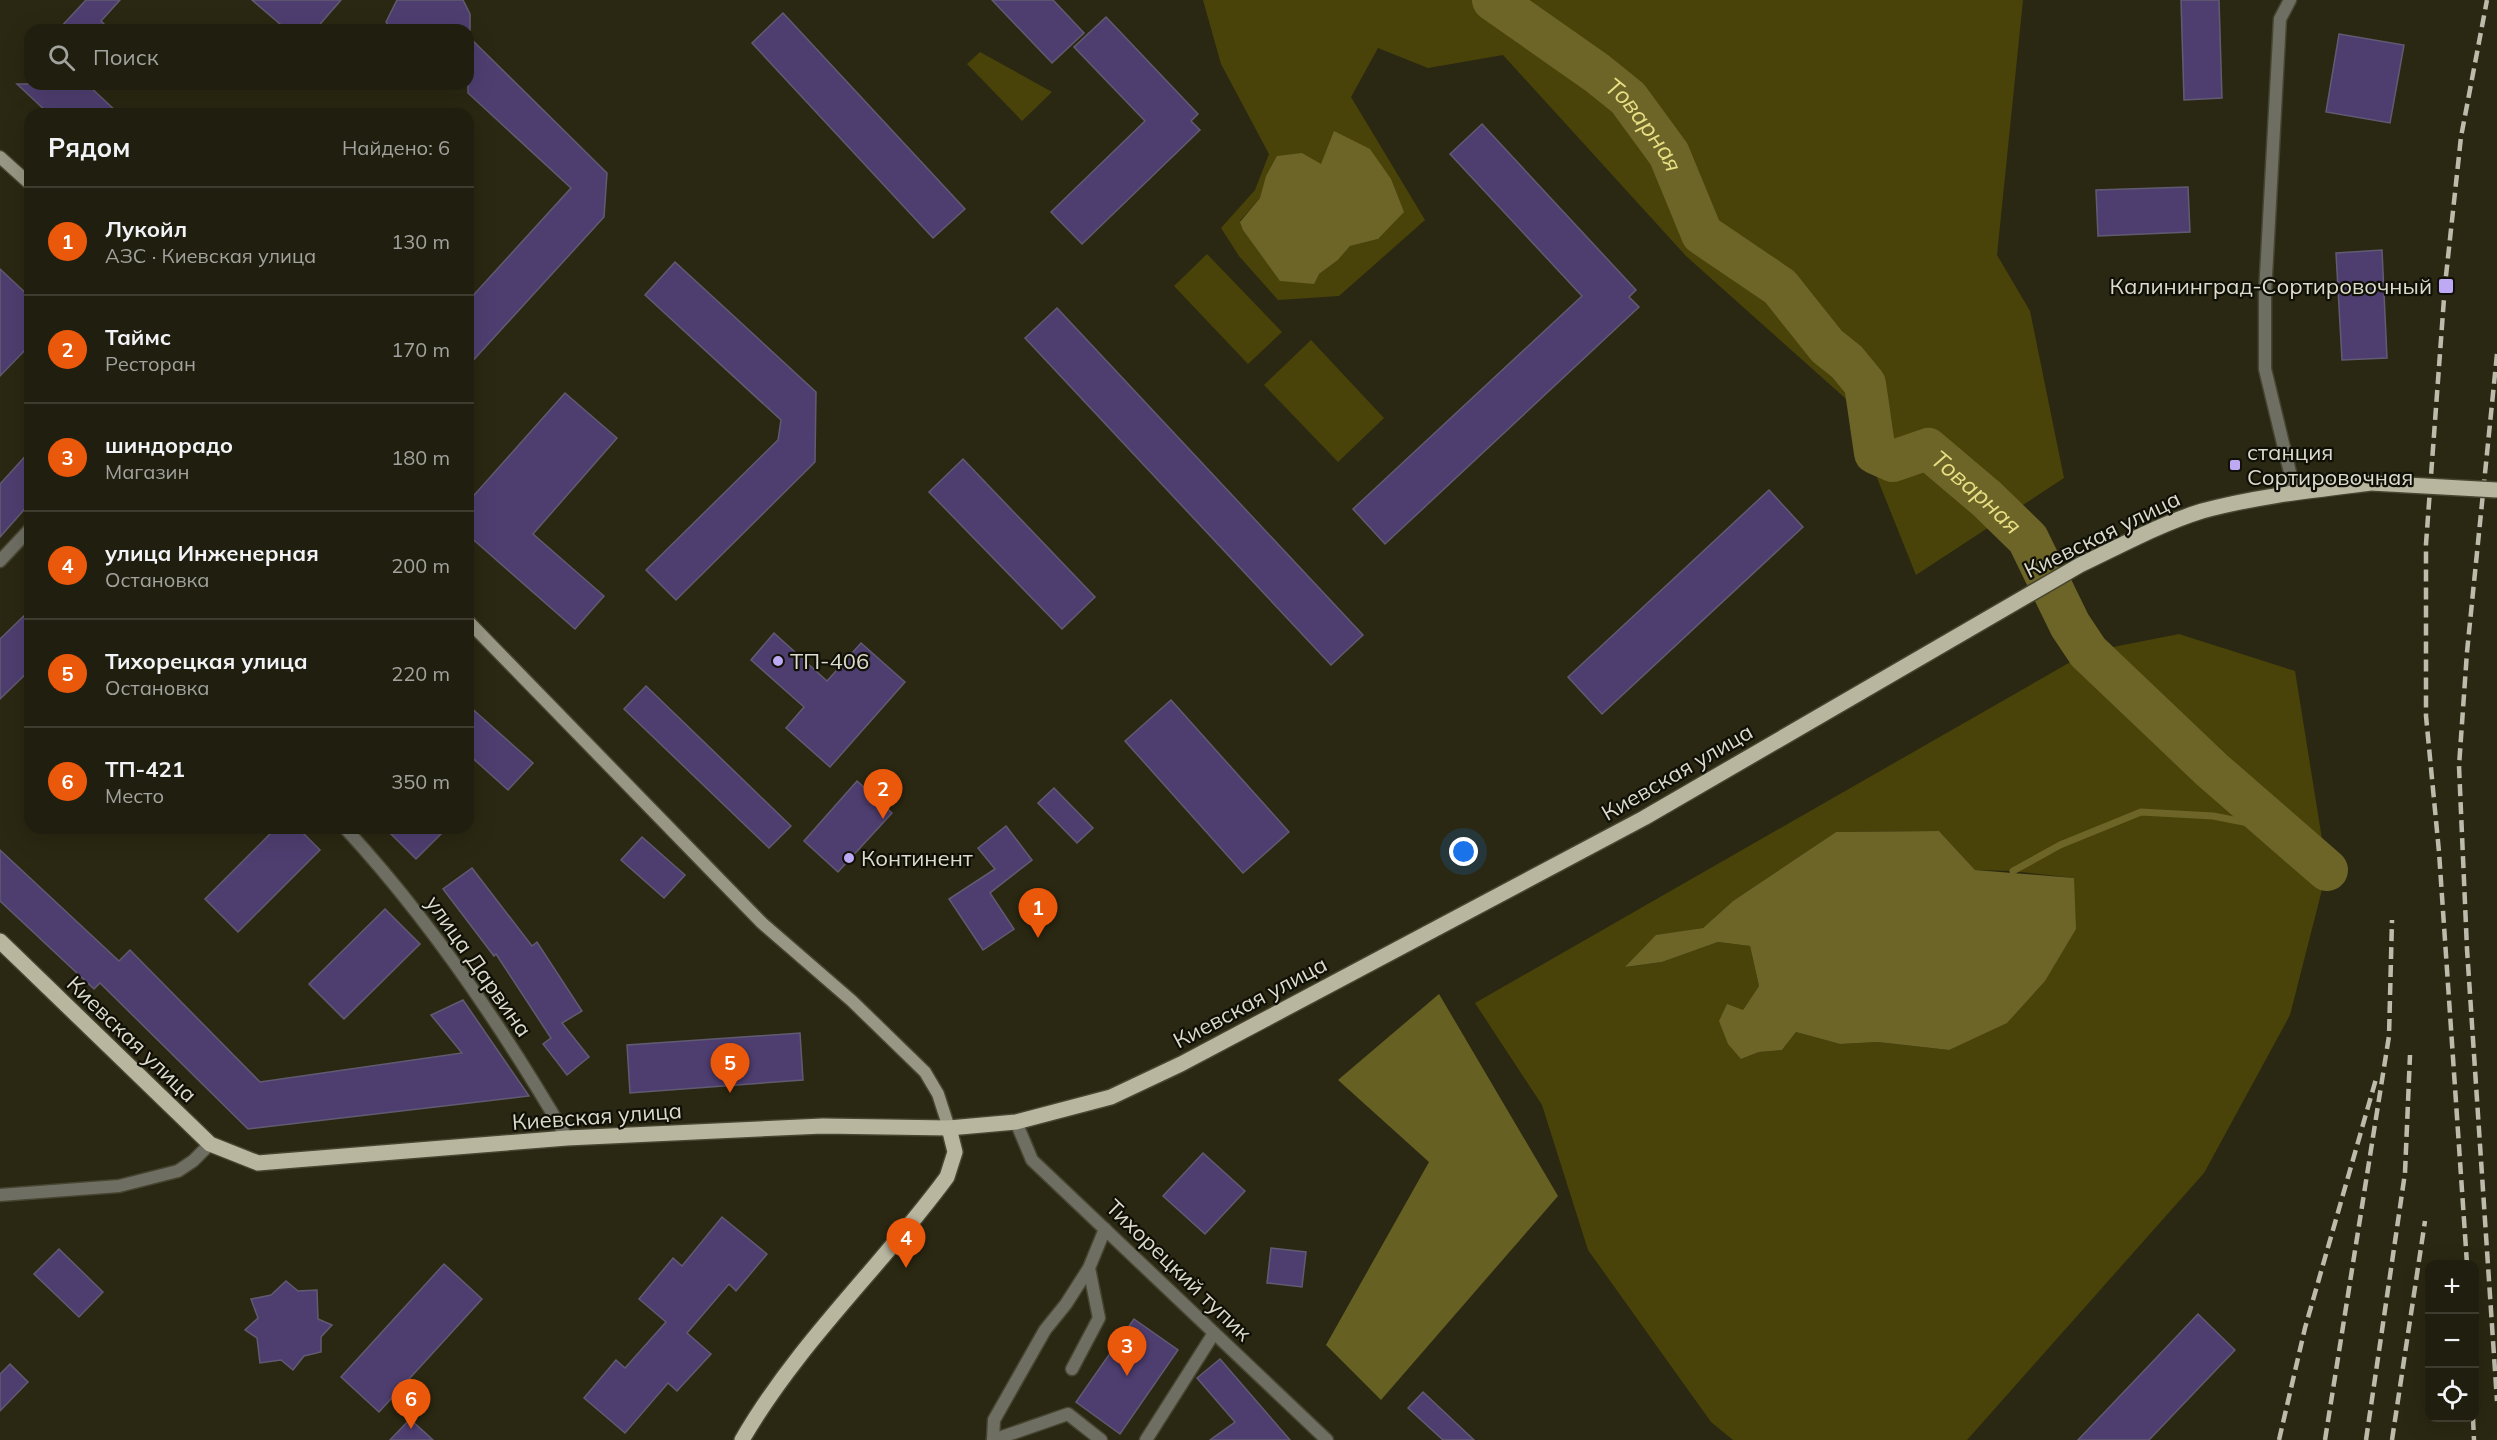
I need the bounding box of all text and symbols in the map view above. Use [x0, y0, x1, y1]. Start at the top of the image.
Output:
search box [24, 24, 474, 90]
icon: search [45, 41, 78, 74]
text: Поиск [93, 43, 159, 71]
water label: Товарная [1599, 71, 1690, 176]
text: Рядом [48, 131, 131, 164]
text: Найдено: 6 [342, 135, 450, 160]
text: Лукойл [105, 215, 187, 243]
text: 1 [62, 229, 74, 254]
text: 130 m [391, 229, 450, 254]
text: АЗС · Киевская улица [105, 243, 316, 268]
place label: Калининград-Сортировочный [2110, 272, 2432, 300]
marker: Калининград-Сортировочный [2437, 277, 2455, 295]
text: Таймс [105, 323, 171, 351]
text: 2 [62, 337, 74, 362]
text: 170 m [391, 337, 450, 362]
text: Ресторан [105, 351, 196, 376]
text: шиндорадо [105, 431, 233, 459]
place label: станция Сортировочная [2247, 438, 2413, 491]
water label: Товарная [1925, 444, 2029, 540]
text: 3 [62, 445, 74, 470]
text: 180 m [391, 445, 450, 470]
marker: станция Сортировочная [2228, 458, 2242, 472]
text: Магазин [105, 459, 189, 484]
street label: Киевская улица [2019, 484, 2185, 584]
text: улица Инженерная [105, 539, 319, 567]
text: 4 [62, 553, 74, 578]
text: 200 m [391, 553, 450, 578]
text: Остановка [105, 567, 210, 592]
text: Тихорецкая улица [105, 647, 308, 675]
place label: ТП-406 [790, 647, 869, 675]
marker: ТП-406 [771, 654, 785, 668]
text: 5 [62, 661, 74, 686]
text: 220 m [391, 661, 450, 686]
text: Остановка [105, 675, 210, 700]
street label: Киевская улица [1596, 717, 1758, 827]
text: ТП-421 [105, 755, 185, 783]
text: 6 [62, 769, 74, 794]
text: 350 m [391, 769, 450, 794]
pin: 2 [864, 770, 902, 819]
text: Место [105, 783, 164, 808]
your location [1449, 837, 1478, 866]
place label: Континент [861, 844, 973, 872]
marker: Континент [842, 851, 856, 865]
pin: 1 [1018, 888, 1058, 938]
street label: улица Дарвина [420, 890, 538, 1042]
street label: Киевская улица [1168, 950, 1332, 1054]
street label: Киевская улица [61, 970, 203, 1108]
pin: 5 [710, 1044, 750, 1093]
street label: Киевская улица [511, 1096, 683, 1136]
street label: Тихорецкий тупик [1100, 1193, 1258, 1347]
pin: 4 [886, 1218, 926, 1268]
map controls [2425, 1260, 2479, 1422]
button: + [2425, 1260, 2479, 1314]
button: − [2425, 1314, 2479, 1368]
pin: 3 [1108, 1326, 1146, 1376]
button: locate [2425, 1368, 2479, 1422]
pin: 6 [392, 1380, 430, 1429]

